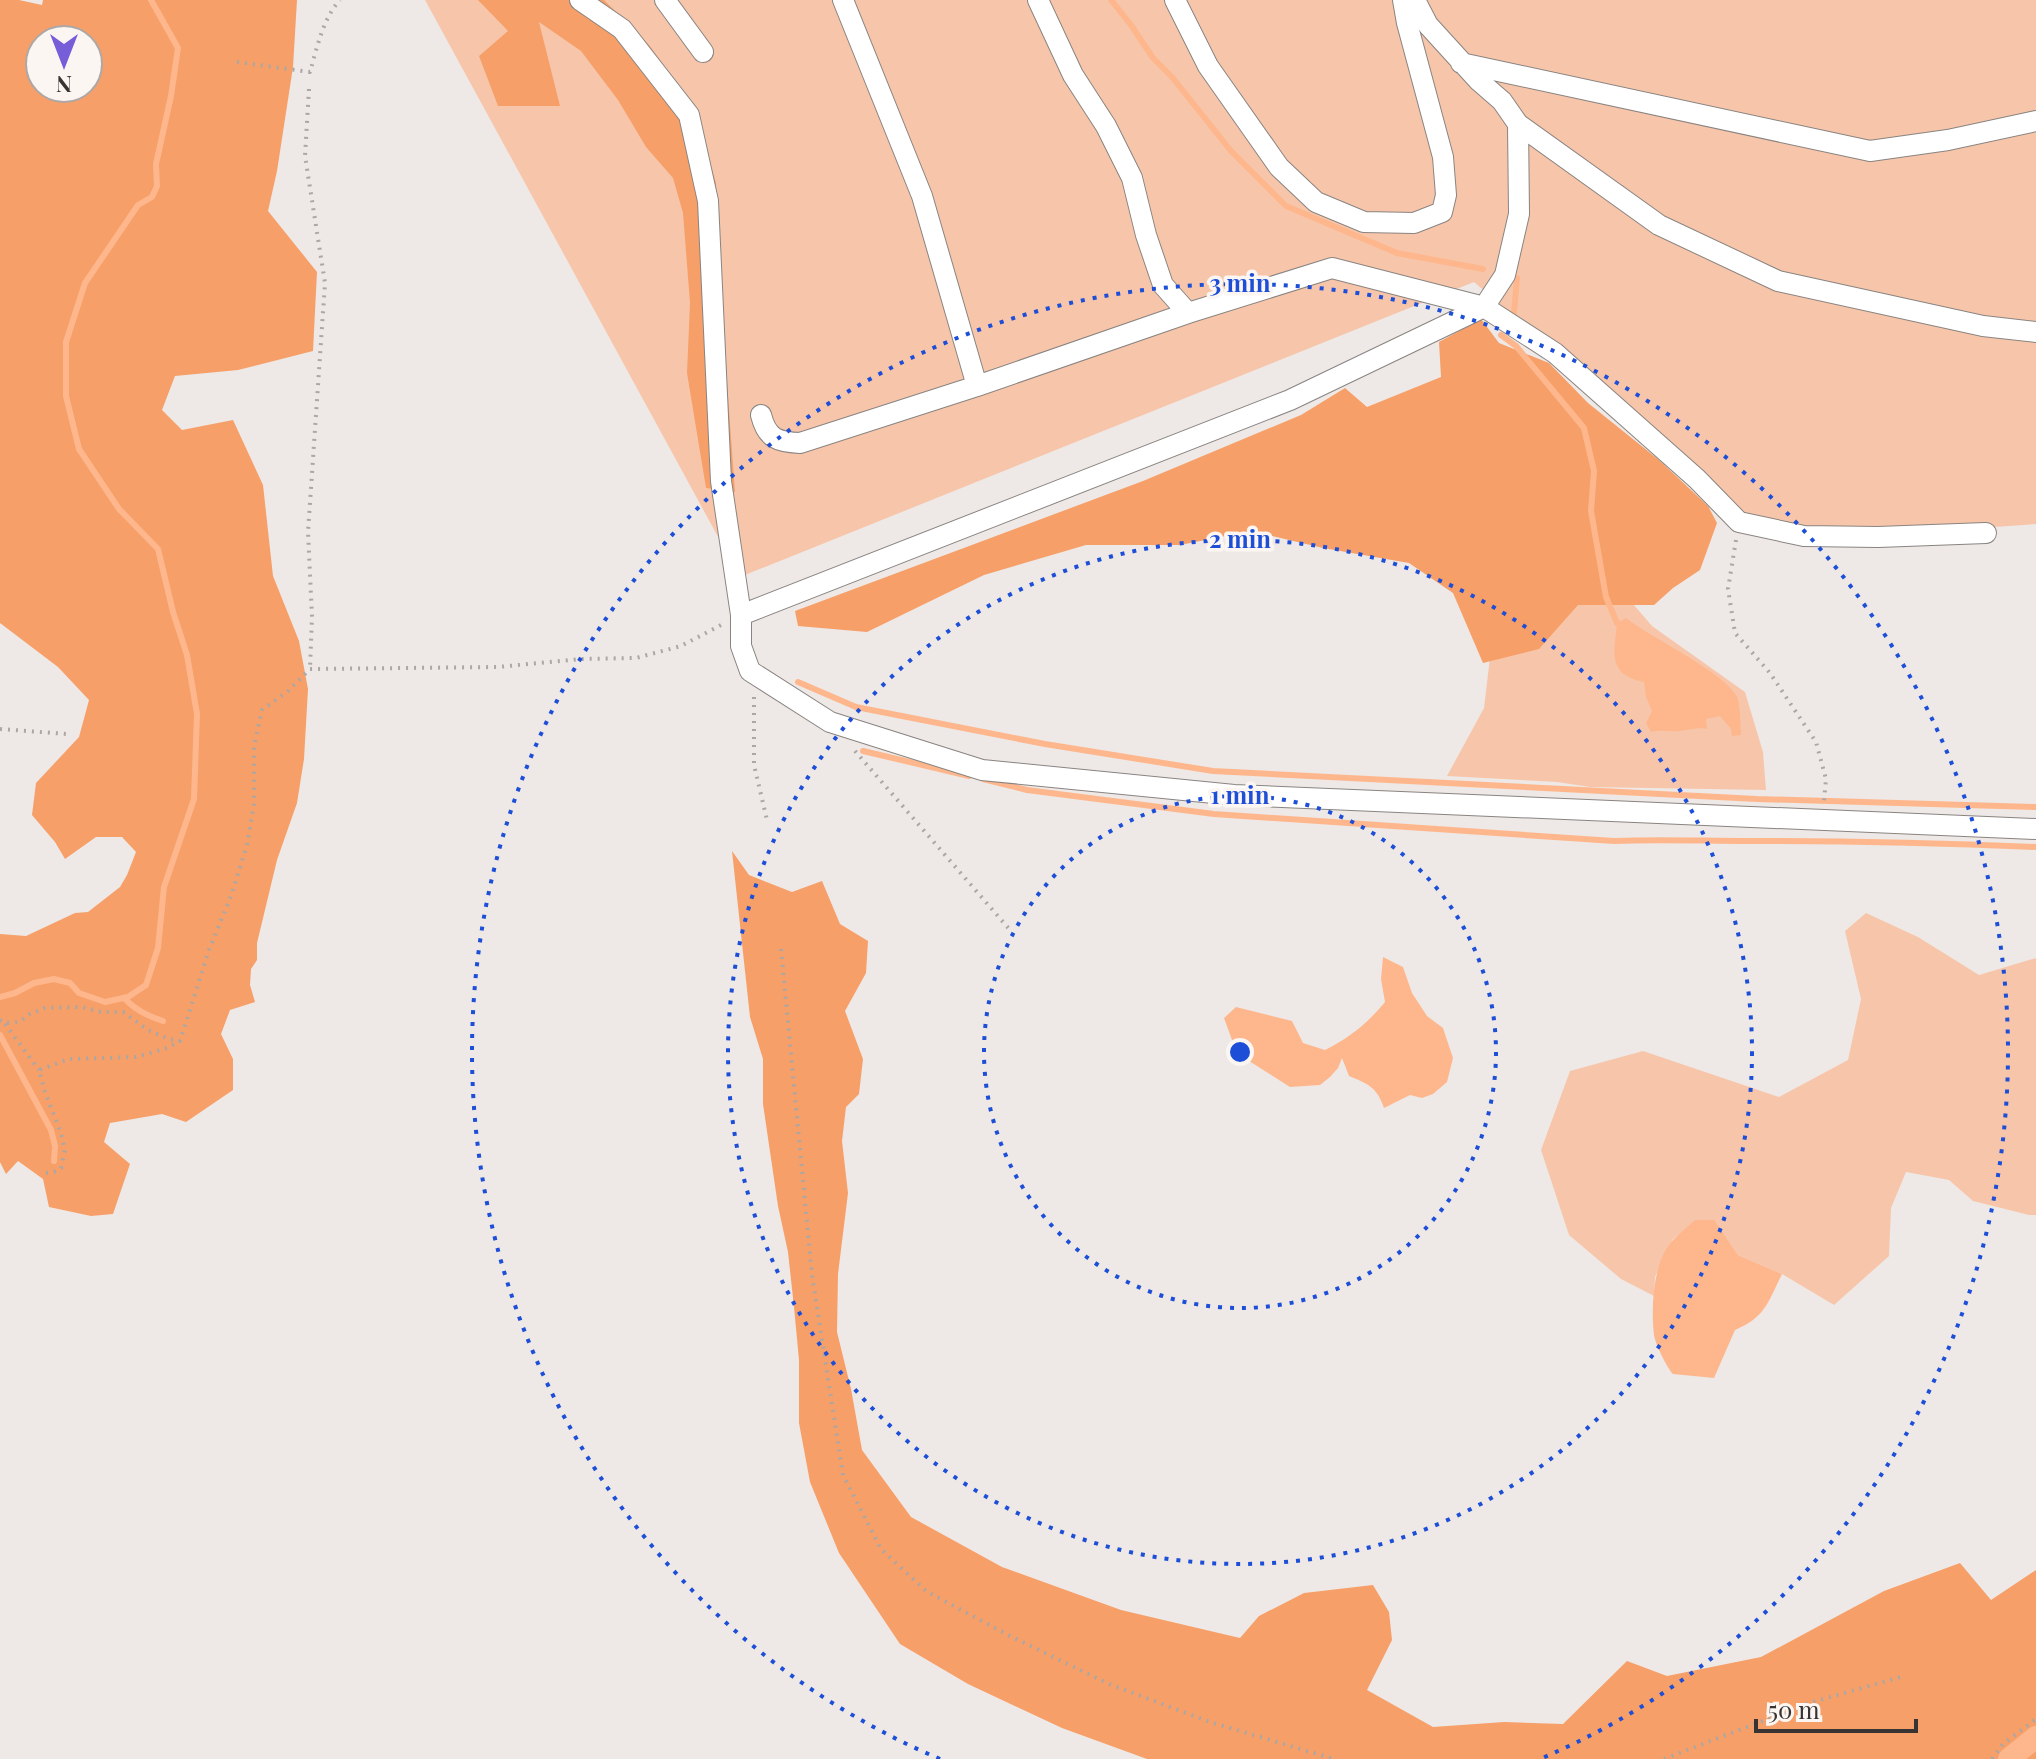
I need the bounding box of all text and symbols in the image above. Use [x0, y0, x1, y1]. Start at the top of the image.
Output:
north arrow [24, 24, 104, 104]
text: N [56, 70, 72, 100]
text: 3 min [1209, 266, 1271, 298]
text: 2 min [1209, 522, 1271, 554]
text: 1 min [1211, 778, 1270, 810]
centre of rings [1226, 1038, 1254, 1066]
scale bar [1756, 1683, 1916, 1733]
text: 50 m [1768, 1693, 1820, 1725]

